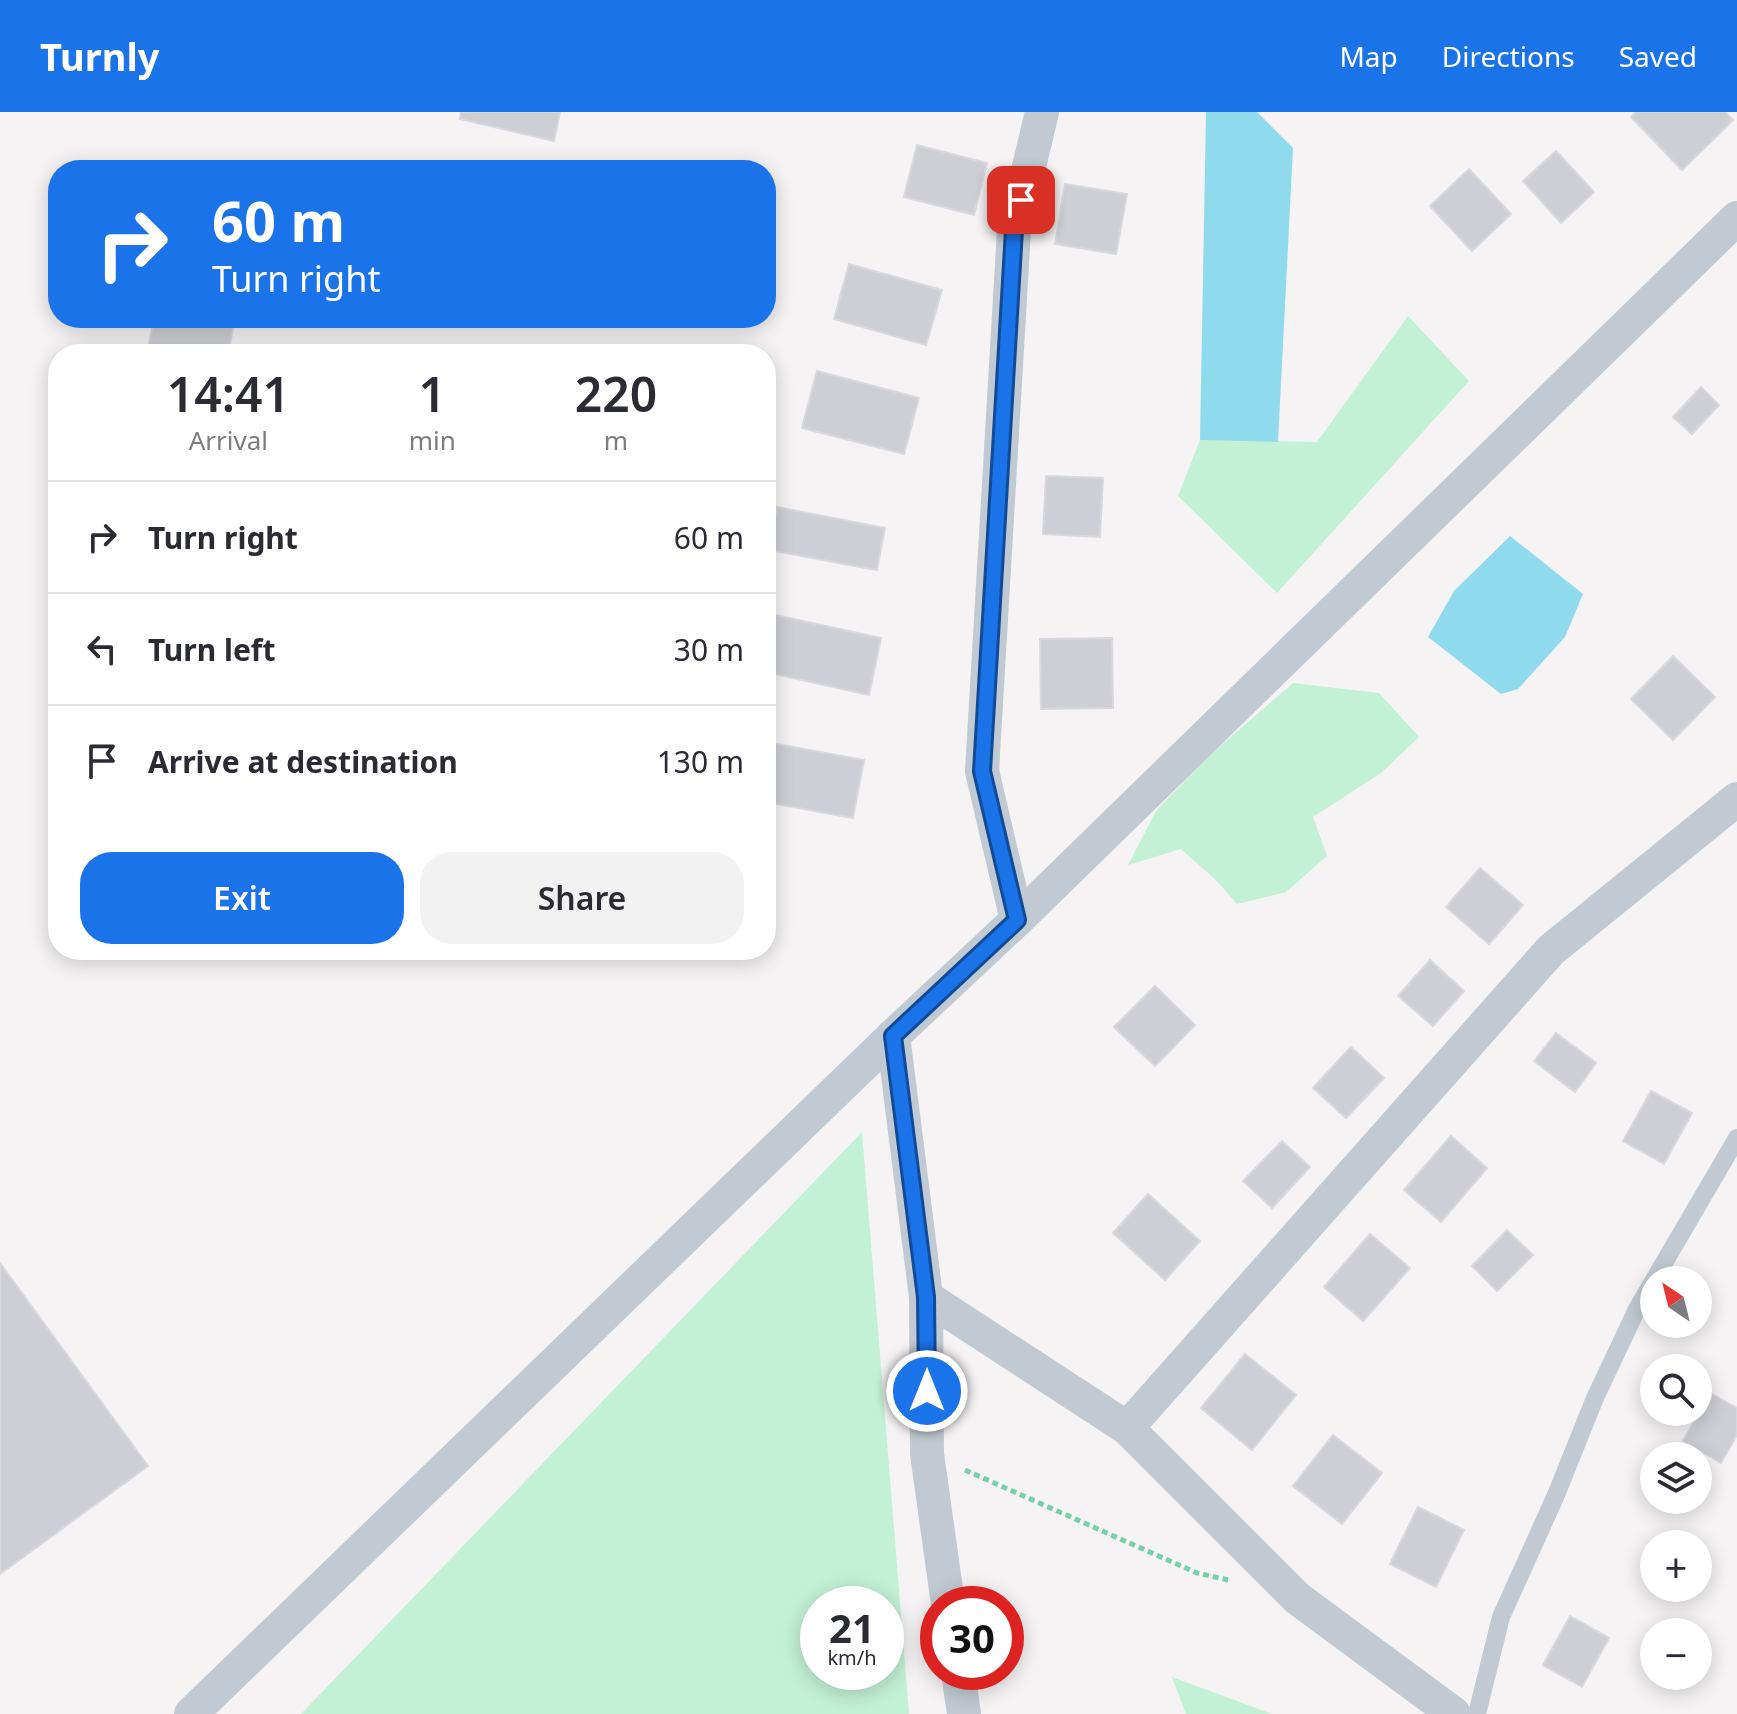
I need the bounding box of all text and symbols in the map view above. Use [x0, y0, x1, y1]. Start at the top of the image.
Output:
text: Turnly [40, 30, 159, 82]
text: Map [1339, 37, 1398, 75]
text: Directions [1442, 37, 1575, 75]
text: Saved [1619, 37, 1697, 75]
pin [987, 166, 1055, 234]
icon: arrive [999, 178, 1043, 222]
text: 60 m [212, 182, 345, 258]
icon: right [80, 192, 184, 296]
text: Turn right [212, 254, 380, 303]
text: 14:41 [167, 361, 290, 426]
text: 1 [419, 361, 446, 426]
text: 220 [575, 361, 657, 426]
text: Arrival [189, 422, 268, 458]
text: min [409, 422, 456, 458]
text: m [604, 422, 628, 458]
icon: right [80, 515, 124, 559]
text: Turn right [148, 517, 298, 558]
text: 60 m [674, 517, 744, 558]
icon: left [80, 627, 124, 671]
text: Turn left [148, 629, 276, 670]
text: 30 m [674, 629, 744, 670]
icon: arrive [80, 739, 124, 783]
text: Arrive at destination [148, 741, 458, 782]
text: 130 m [657, 741, 744, 782]
button: Exit [80, 852, 404, 944]
button: Share [420, 852, 744, 944]
north arrow [1640, 1266, 1712, 1338]
map controls [1640, 1266, 1712, 1690]
position arrow [885, 1349, 969, 1433]
button: search [1640, 1354, 1712, 1426]
button: layers [1640, 1442, 1712, 1514]
button: + [1640, 1530, 1712, 1602]
speed limit sign: 30 [920, 1586, 1024, 1690]
text: 21 [829, 1600, 875, 1655]
button: − [1640, 1618, 1712, 1690]
text: km/h [827, 1644, 877, 1671]

